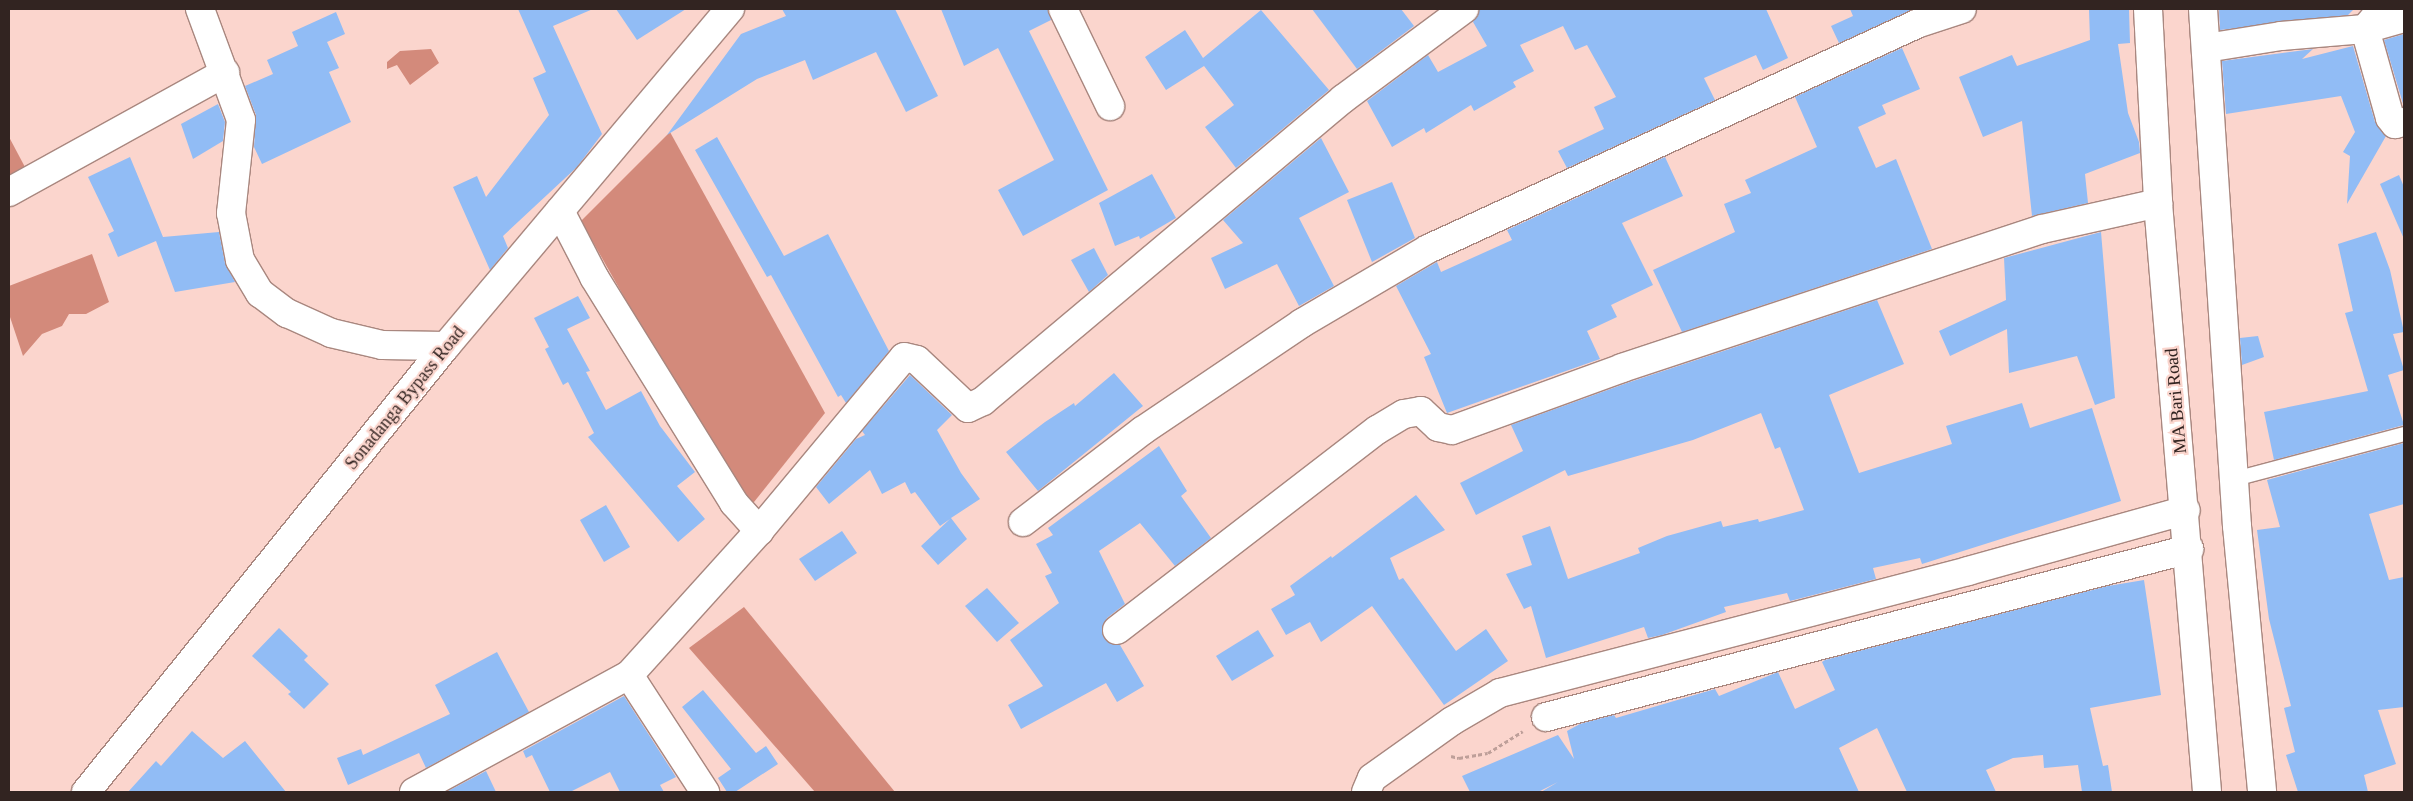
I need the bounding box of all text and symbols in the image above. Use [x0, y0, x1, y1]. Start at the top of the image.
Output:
street label: Sonadanga Bypass Road [331, 311, 479, 485]
street label: MA Bari Road [2160, 343, 2192, 459]

